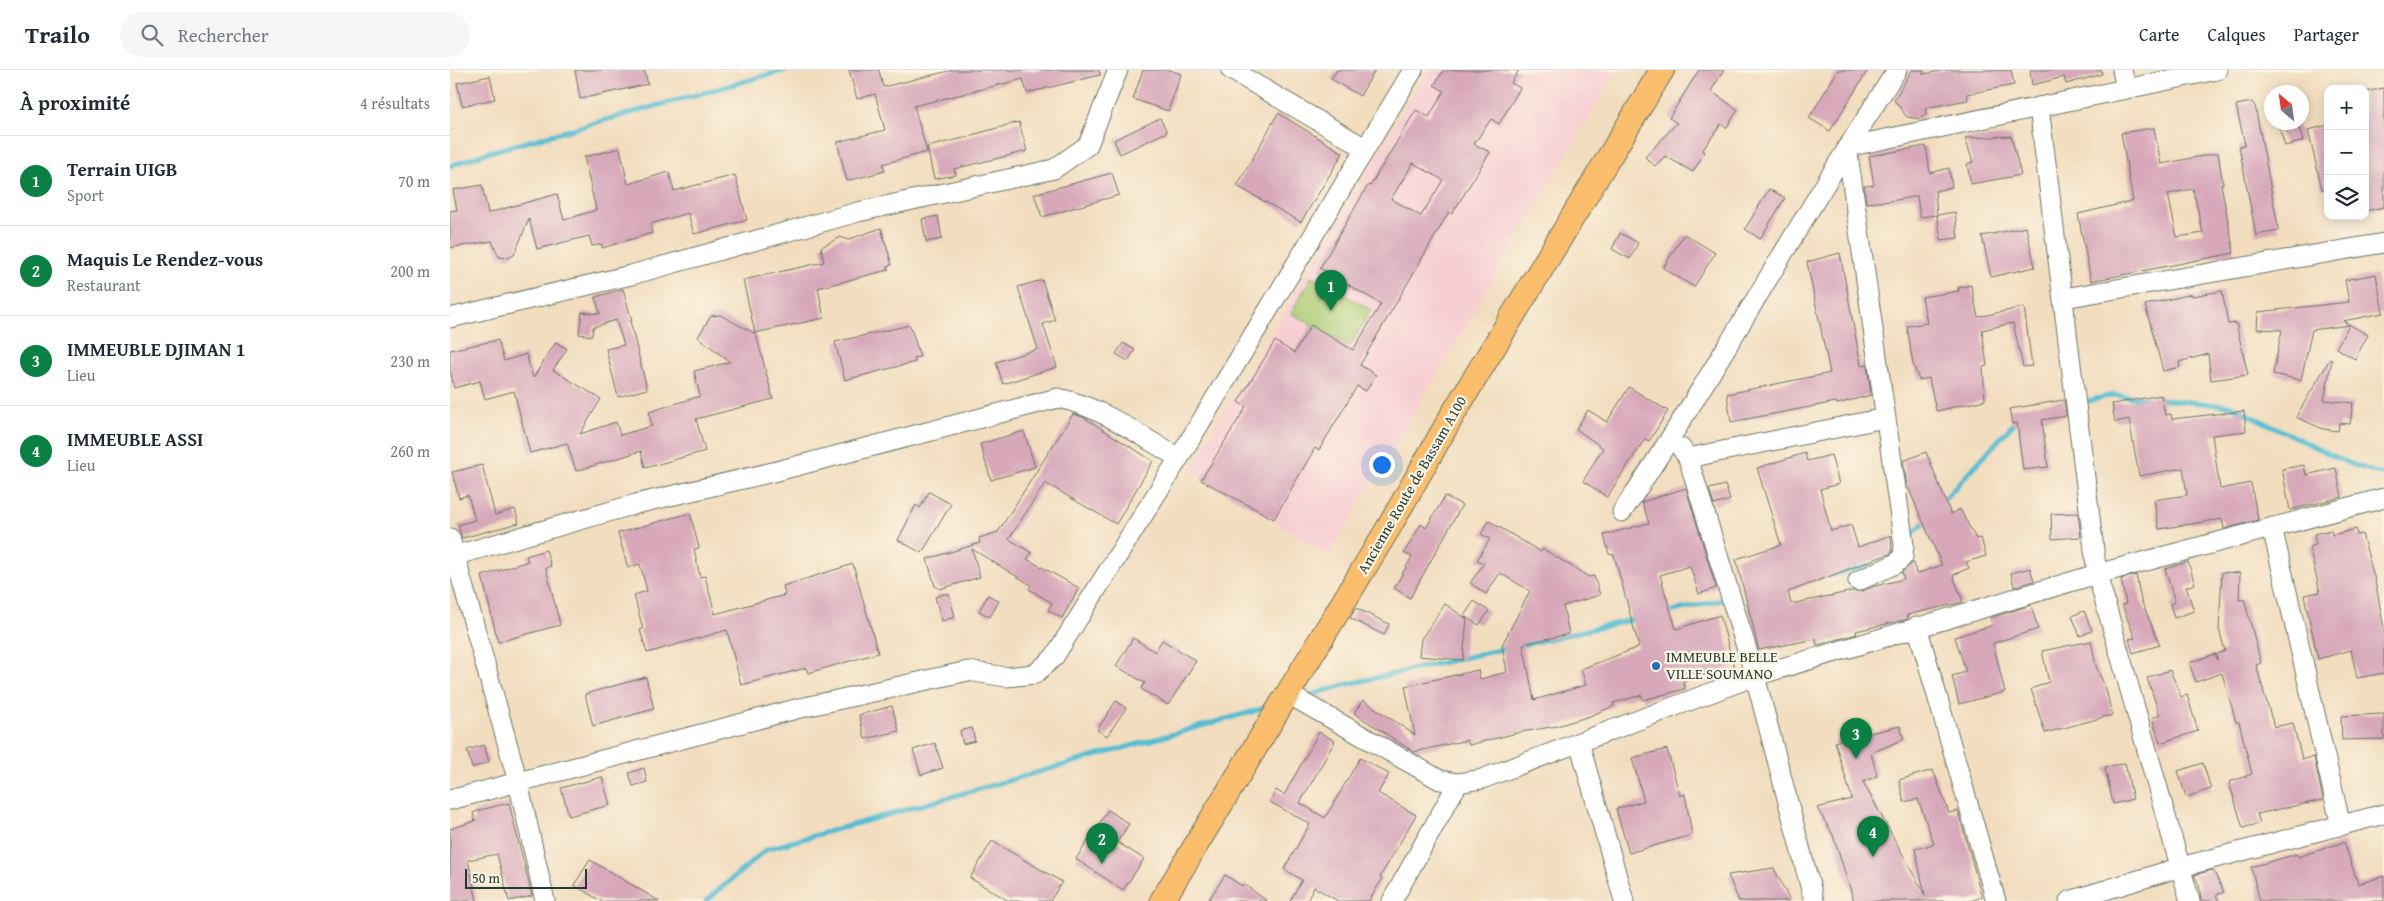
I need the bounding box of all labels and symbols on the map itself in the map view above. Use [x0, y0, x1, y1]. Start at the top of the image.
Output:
north arrow [2264, 85, 2309, 130]
pin: 1 [1315, 270, 1347, 311]
street label: Ancienne Route de Bassam A100 [1352, 392, 1471, 577]
your location [1369, 452, 1395, 478]
place label: IMMEUBLE BELLE VILLE SOUMANO [1666, 646, 1778, 684]
marker: IMMEUBLE BELLE VILLE SOUMANO [1650, 660, 1662, 672]
pin: 3 [1840, 718, 1872, 759]
pin: 4 [1857, 816, 1889, 857]
pin: 2 [1086, 823, 1118, 864]
scale bar [465, 866, 588, 889]

